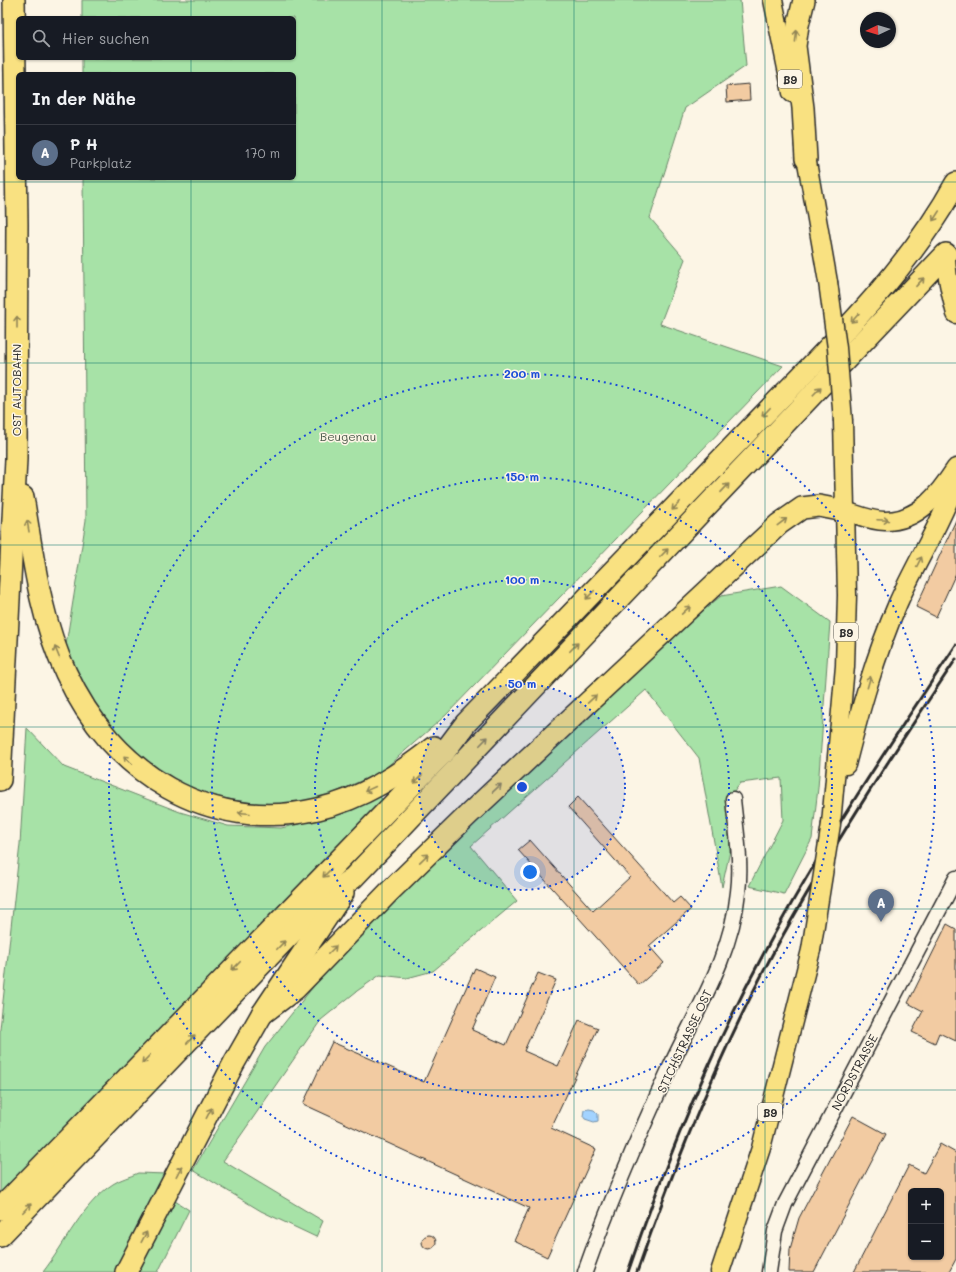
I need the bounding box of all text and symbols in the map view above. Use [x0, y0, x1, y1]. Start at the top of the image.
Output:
north arrow [860, 12, 896, 48]
search box [16, 16, 296, 60]
icon: search [30, 27, 52, 49]
text: Hier suchen [62, 28, 149, 48]
one-way arrow [793, 30, 800, 43]
road number: B9 [778, 70, 802, 88]
text: In der Nähe [32, 87, 136, 109]
text: P H [70, 134, 98, 154]
text: A [40, 144, 50, 161]
text: 170 m [244, 144, 280, 161]
text: Parkplatz [70, 154, 132, 171]
one-way arrow [932, 210, 940, 221]
one-way arrow [915, 277, 925, 287]
one-way arrow [851, 312, 860, 322]
one-way arrow [13, 316, 21, 329]
street label: OST AUTOBAHN [8, 344, 24, 436]
text: 200 m [504, 365, 540, 381]
one-way arrow [812, 386, 821, 396]
one-way arrow [761, 407, 771, 417]
park label: Beugenau [320, 428, 376, 444]
text: 150 m [505, 468, 539, 484]
one-way arrow [720, 483, 730, 493]
one-way arrow [671, 501, 681, 511]
one-way arrow [876, 516, 889, 524]
one-way arrow [776, 518, 787, 526]
one-way arrow [24, 520, 32, 533]
one-way arrow [659, 548, 668, 558]
one-way arrow [916, 556, 923, 568]
text: 100 m [505, 571, 539, 587]
one-way arrow [586, 590, 595, 600]
one-way arrow [681, 606, 692, 615]
road number: B9 [834, 623, 858, 641]
one-way arrow [569, 642, 579, 652]
one-way arrow [53, 647, 61, 659]
text: 50 m [508, 675, 536, 691]
one-way arrow [866, 675, 873, 688]
one-way arrow [587, 695, 597, 704]
one-way arrow [479, 736, 489, 746]
one-way arrow [123, 755, 133, 765]
one-way arrow [413, 774, 422, 784]
centre of rings [515, 780, 529, 794]
one-way arrow [492, 784, 502, 793]
one-way arrow [364, 786, 376, 793]
one-way arrow [238, 810, 251, 817]
one-way arrow [419, 853, 429, 863]
your location [520, 862, 540, 882]
one-way arrow [322, 868, 332, 878]
pin: A [868, 889, 894, 922]
one-way arrow [276, 940, 286, 950]
one-way arrow [327, 945, 337, 955]
one-way arrow [232, 961, 241, 971]
street label: STICHSTRASSE OST [653, 986, 715, 1095]
street label: NORDSTRASSE [827, 1031, 881, 1113]
one-way arrow [186, 1034, 196, 1044]
one-way arrow [141, 1054, 151, 1064]
road number: B9 [758, 1103, 782, 1121]
one-way arrow [206, 1107, 213, 1119]
one-way arrow [176, 1165, 183, 1177]
map controls [908, 1188, 944, 1260]
button: + [908, 1188, 944, 1224]
one-way arrow [22, 1203, 32, 1213]
button: − [908, 1224, 944, 1260]
one-way arrow [141, 1232, 148, 1244]

